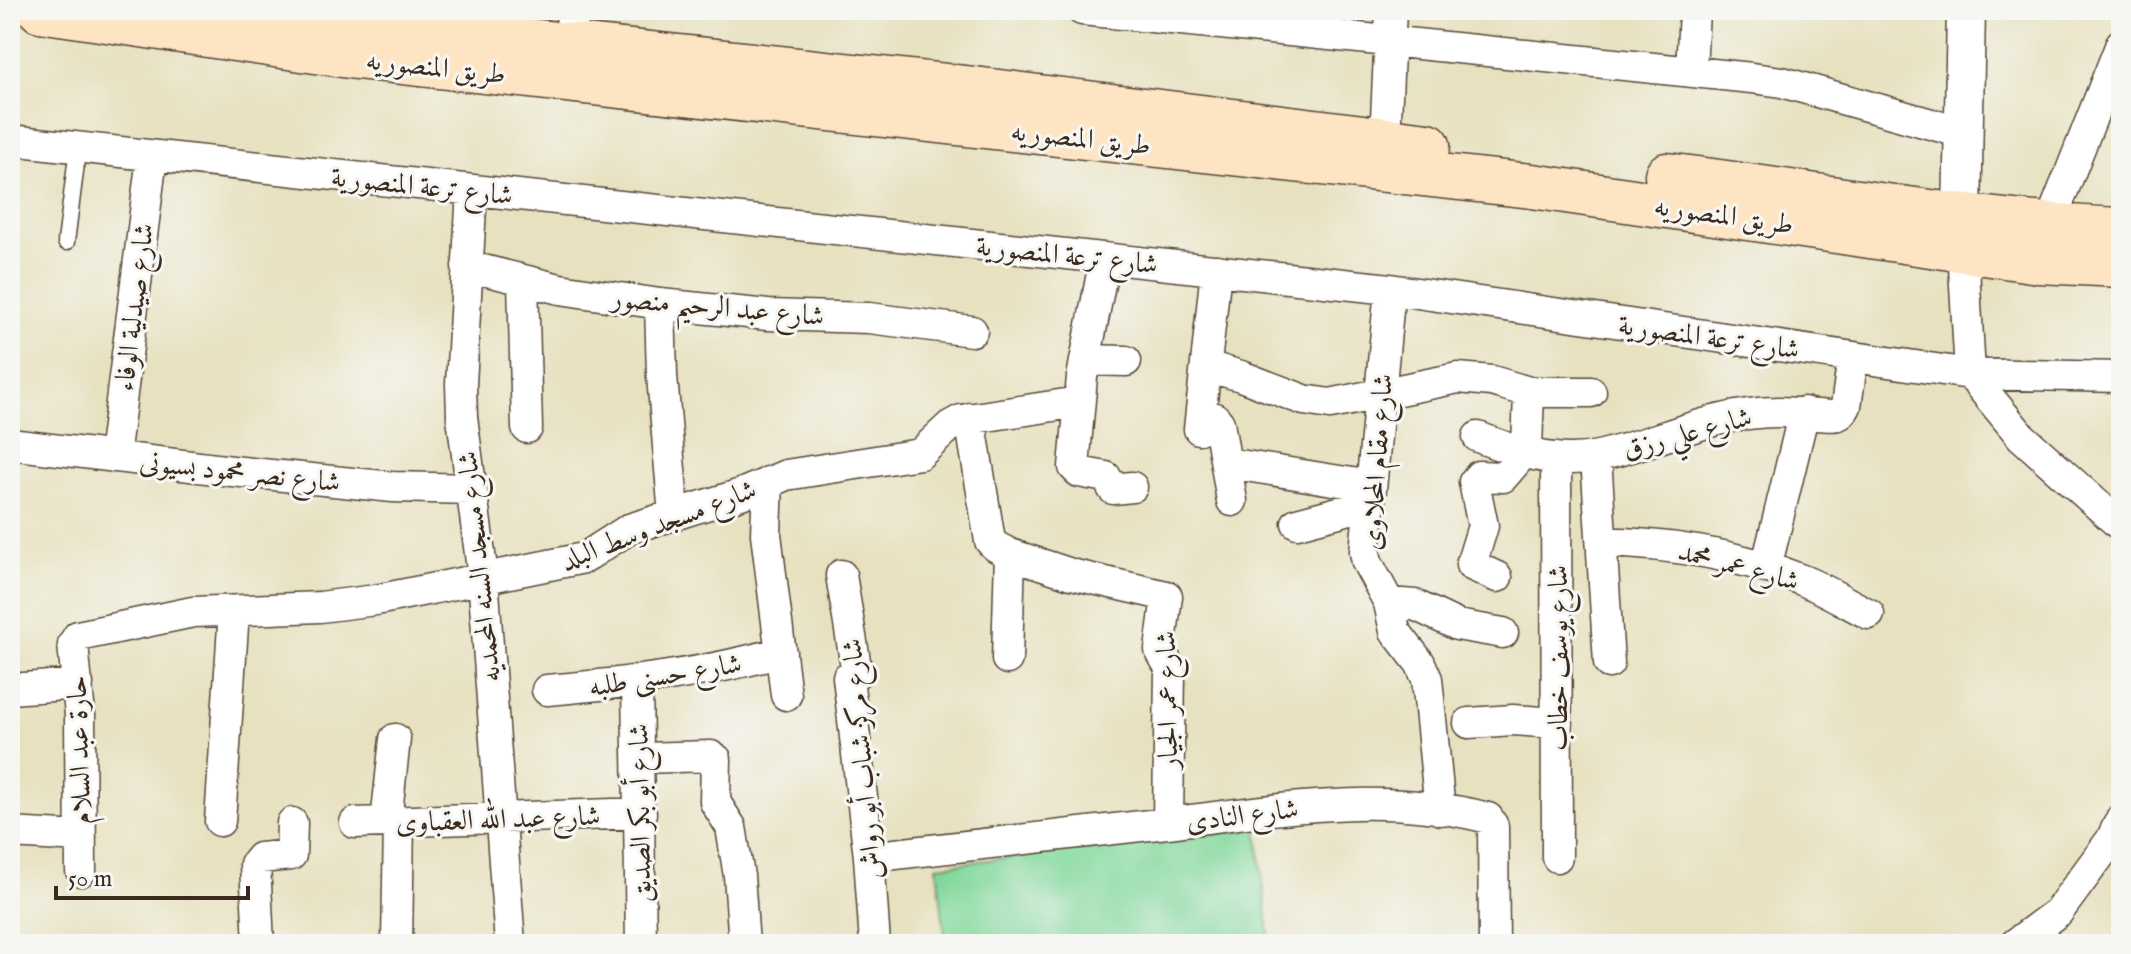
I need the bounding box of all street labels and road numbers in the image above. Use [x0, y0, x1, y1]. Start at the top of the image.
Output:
street label: طريق المنصوريه [364, 44, 507, 93]
street label: طريق المنصوريه [1009, 115, 1152, 164]
street label: شارع ترعة المنصورية [329, 161, 514, 218]
street label: طريق المنصوريه [1652, 189, 1796, 244]
street label: شارع صيدلية الوفاء [108, 221, 167, 394]
street label: شارع ترعة المنصورية [974, 230, 1159, 287]
street label: شارع عبد الرحيم منصور [606, 281, 826, 343]
street label: شارع ترعة المنصورية [1615, 308, 1802, 372]
street label: شارع مقام المحلاوى [1355, 373, 1407, 552]
street label: شارع علي رزق [1619, 400, 1758, 475]
street label: شارع نصر محمود بسيونى [137, 446, 342, 505]
street label: شارع مسجد السنه المحمديه [451, 449, 514, 684]
street label: شارع مسجد وسط البلد [556, 473, 763, 583]
street label: شارع عمر محمد [1673, 534, 1803, 604]
street label: شارع يوسف خطاب [1542, 565, 1581, 751]
street label: شارع عمر الجيار [1150, 630, 1191, 772]
street label: شارع مركز شباب أبو رواش [832, 637, 895, 881]
street label: شارع حسنى طلبه [586, 647, 745, 710]
street label: حارة عبد السلام [60, 674, 106, 825]
street label: شارع أبو بكر الصديق [618, 723, 665, 903]
street label: شارع النادى [1184, 792, 1301, 845]
street label: شارع عبد الله العقباوى [395, 793, 601, 846]

